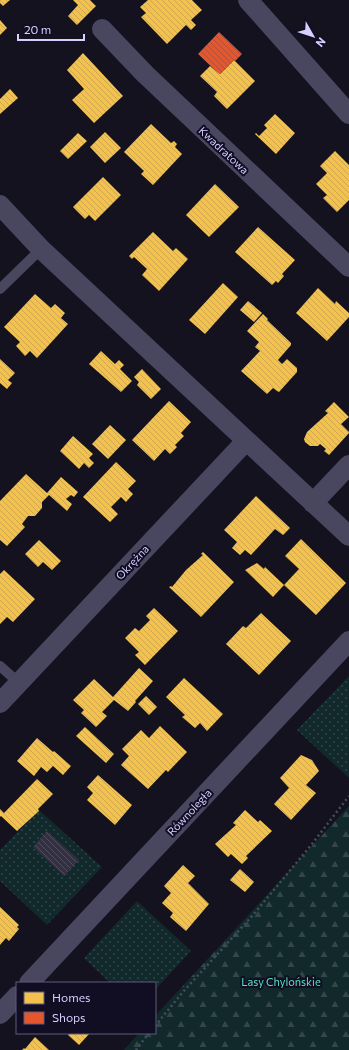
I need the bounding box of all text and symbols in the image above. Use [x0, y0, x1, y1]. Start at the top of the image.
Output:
scale bar [18, 16, 84, 42]
north arrow [293, 16, 333, 56]
text: 20 m [24, 22, 51, 36]
text: N [314, 35, 329, 50]
street label: Kwadratowa [196, 124, 252, 176]
street label: Okrężna [113, 542, 151, 582]
street label: Równoległa [164, 786, 214, 838]
park label: Lasy Chylońskie [241, 975, 321, 988]
legend [16, 982, 156, 1034]
text: Homes [52, 990, 90, 1004]
text: Shops [52, 1010, 86, 1024]

